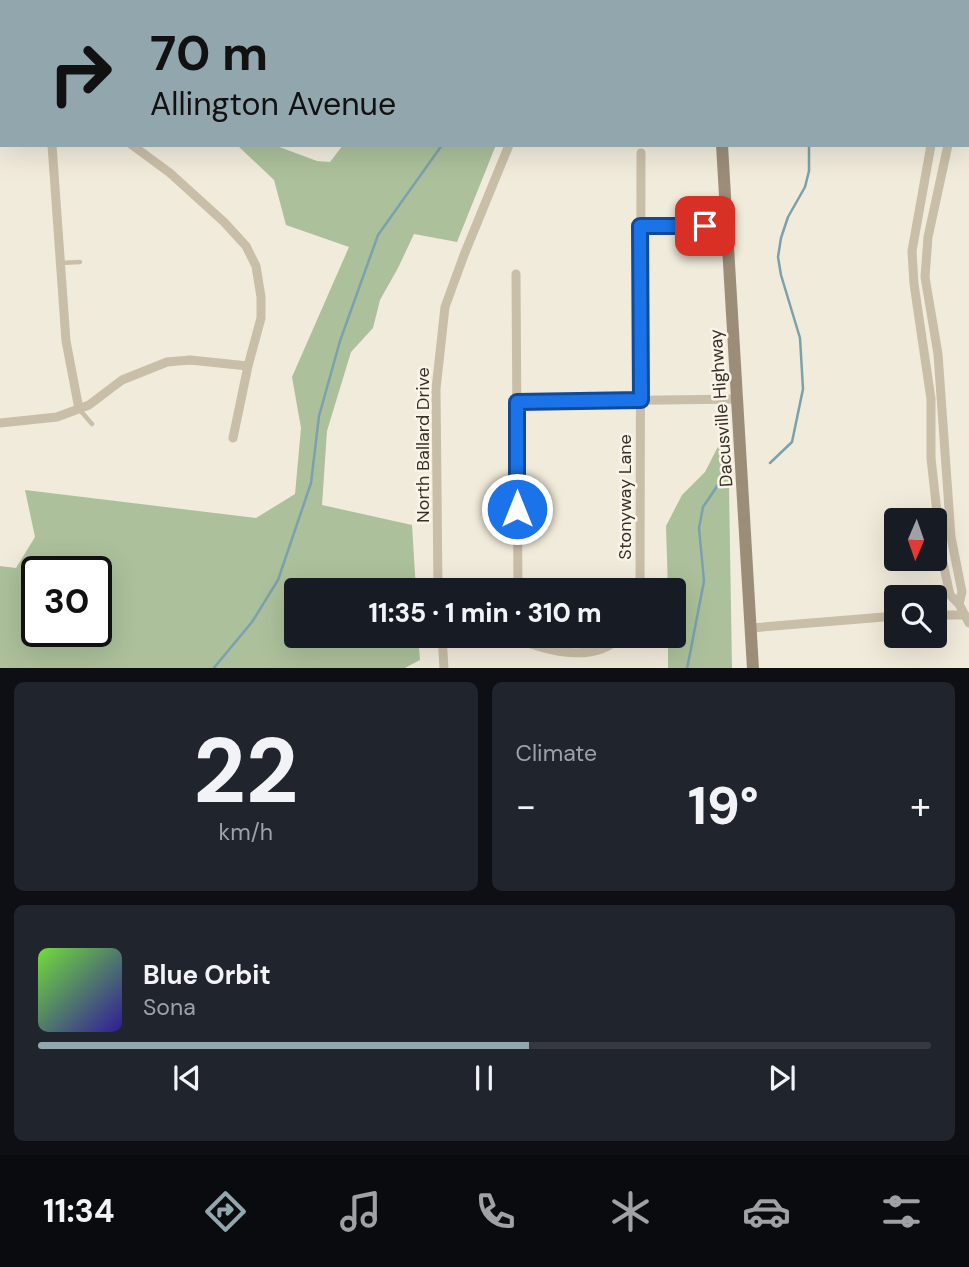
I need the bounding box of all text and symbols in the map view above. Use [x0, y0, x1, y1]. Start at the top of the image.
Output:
text: 70 m [150, 21, 268, 85]
icon: right [35, 28, 126, 119]
text: Allington Avenue [150, 83, 396, 125]
pin [675, 196, 735, 256]
icon: arrive [686, 207, 724, 245]
street label: Dacusville Highway [704, 328, 738, 488]
street label: North Ballard Drive [411, 367, 435, 523]
street label: Stonyway Lane [613, 434, 637, 560]
position arrow [480, 472, 554, 546]
north arrow [884, 508, 947, 570]
map controls [884, 508, 947, 648]
speed limit sign: 30 [21, 556, 112, 647]
button: search [884, 585, 947, 648]
text: 11:35 · 1 min · 310 m [368, 596, 602, 630]
text: 22 [193, 712, 298, 830]
text: Climate [516, 738, 597, 768]
text: 19° [688, 772, 759, 840]
text: − [516, 781, 536, 831]
text: + [910, 781, 931, 831]
text: km/h [219, 817, 273, 847]
text: Blue Orbit [143, 958, 271, 992]
text: Sona [143, 992, 196, 1022]
icon: previous [168, 1059, 206, 1097]
icon: pause [465, 1059, 503, 1097]
icon: next [763, 1059, 801, 1097]
icon: directions [201, 1187, 250, 1236]
icon: music [336, 1187, 385, 1236]
icon: phone [471, 1187, 520, 1236]
icon: climate [606, 1187, 655, 1236]
icon: car [742, 1187, 791, 1236]
icon: filters [877, 1187, 926, 1236]
text: 11:34 [43, 1190, 115, 1232]

